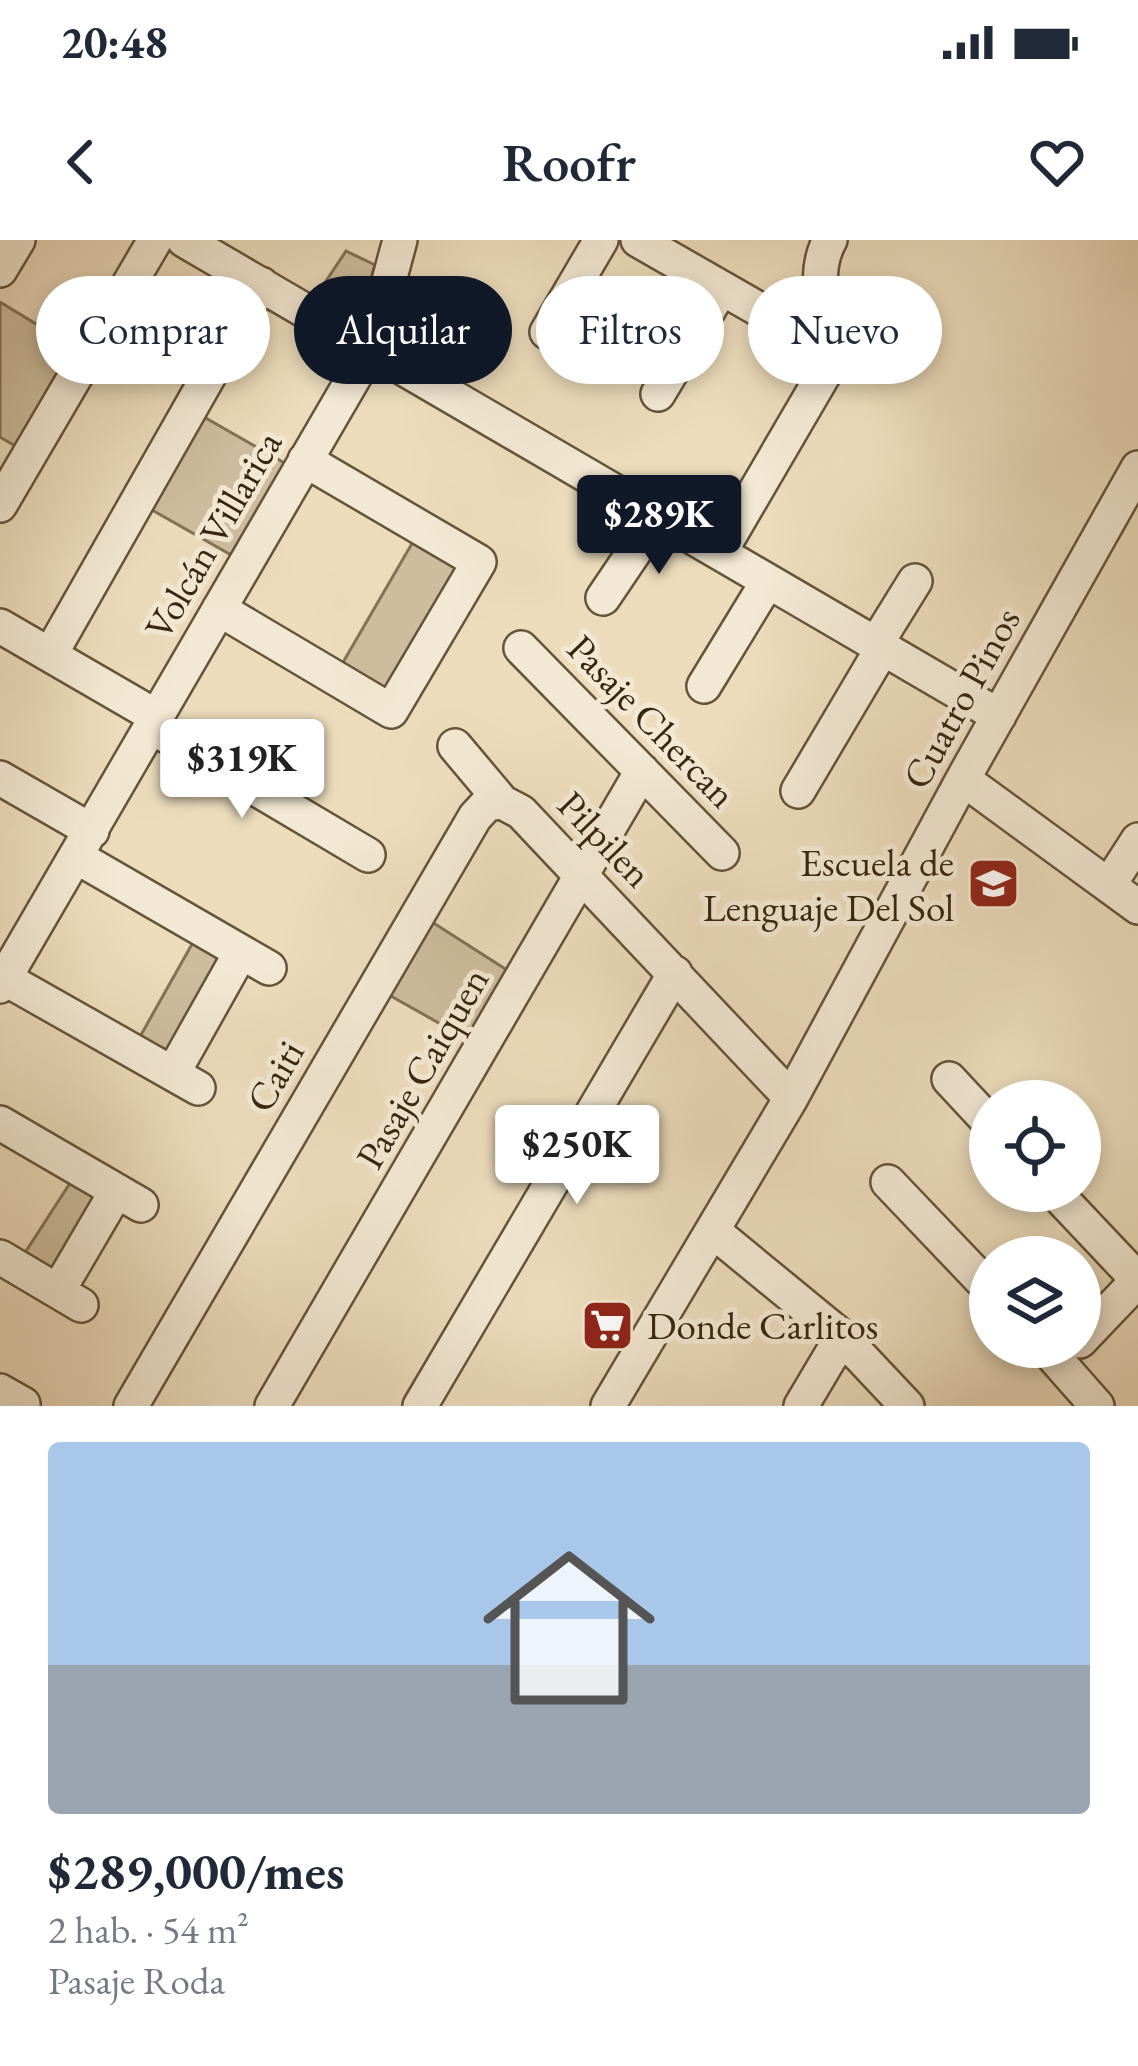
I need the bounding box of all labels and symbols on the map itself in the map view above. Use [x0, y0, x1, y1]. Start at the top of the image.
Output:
street label: Volcán Villarica [133, 421, 293, 648]
pin: $289K [575, 475, 743, 577]
street label: Cuatro Pinos [890, 598, 1032, 798]
street label: Pasaje Chercan [556, 623, 748, 819]
pin: $319K [158, 719, 326, 821]
street label: Pilpilen [547, 780, 663, 898]
place label: Escuela de Lenguaje Del Sol [703, 837, 954, 933]
school or university icon: Escuela de Lenguaje Del Sol [965, 856, 1021, 912]
street label: Pasaje Caiquen [344, 958, 500, 1178]
street label: Caiti [234, 1031, 316, 1121]
pin: $250K [493, 1105, 661, 1207]
supermarket icon: Donde Carlitos [580, 1297, 636, 1353]
place label: Donde Carlitos [647, 1300, 878, 1351]

